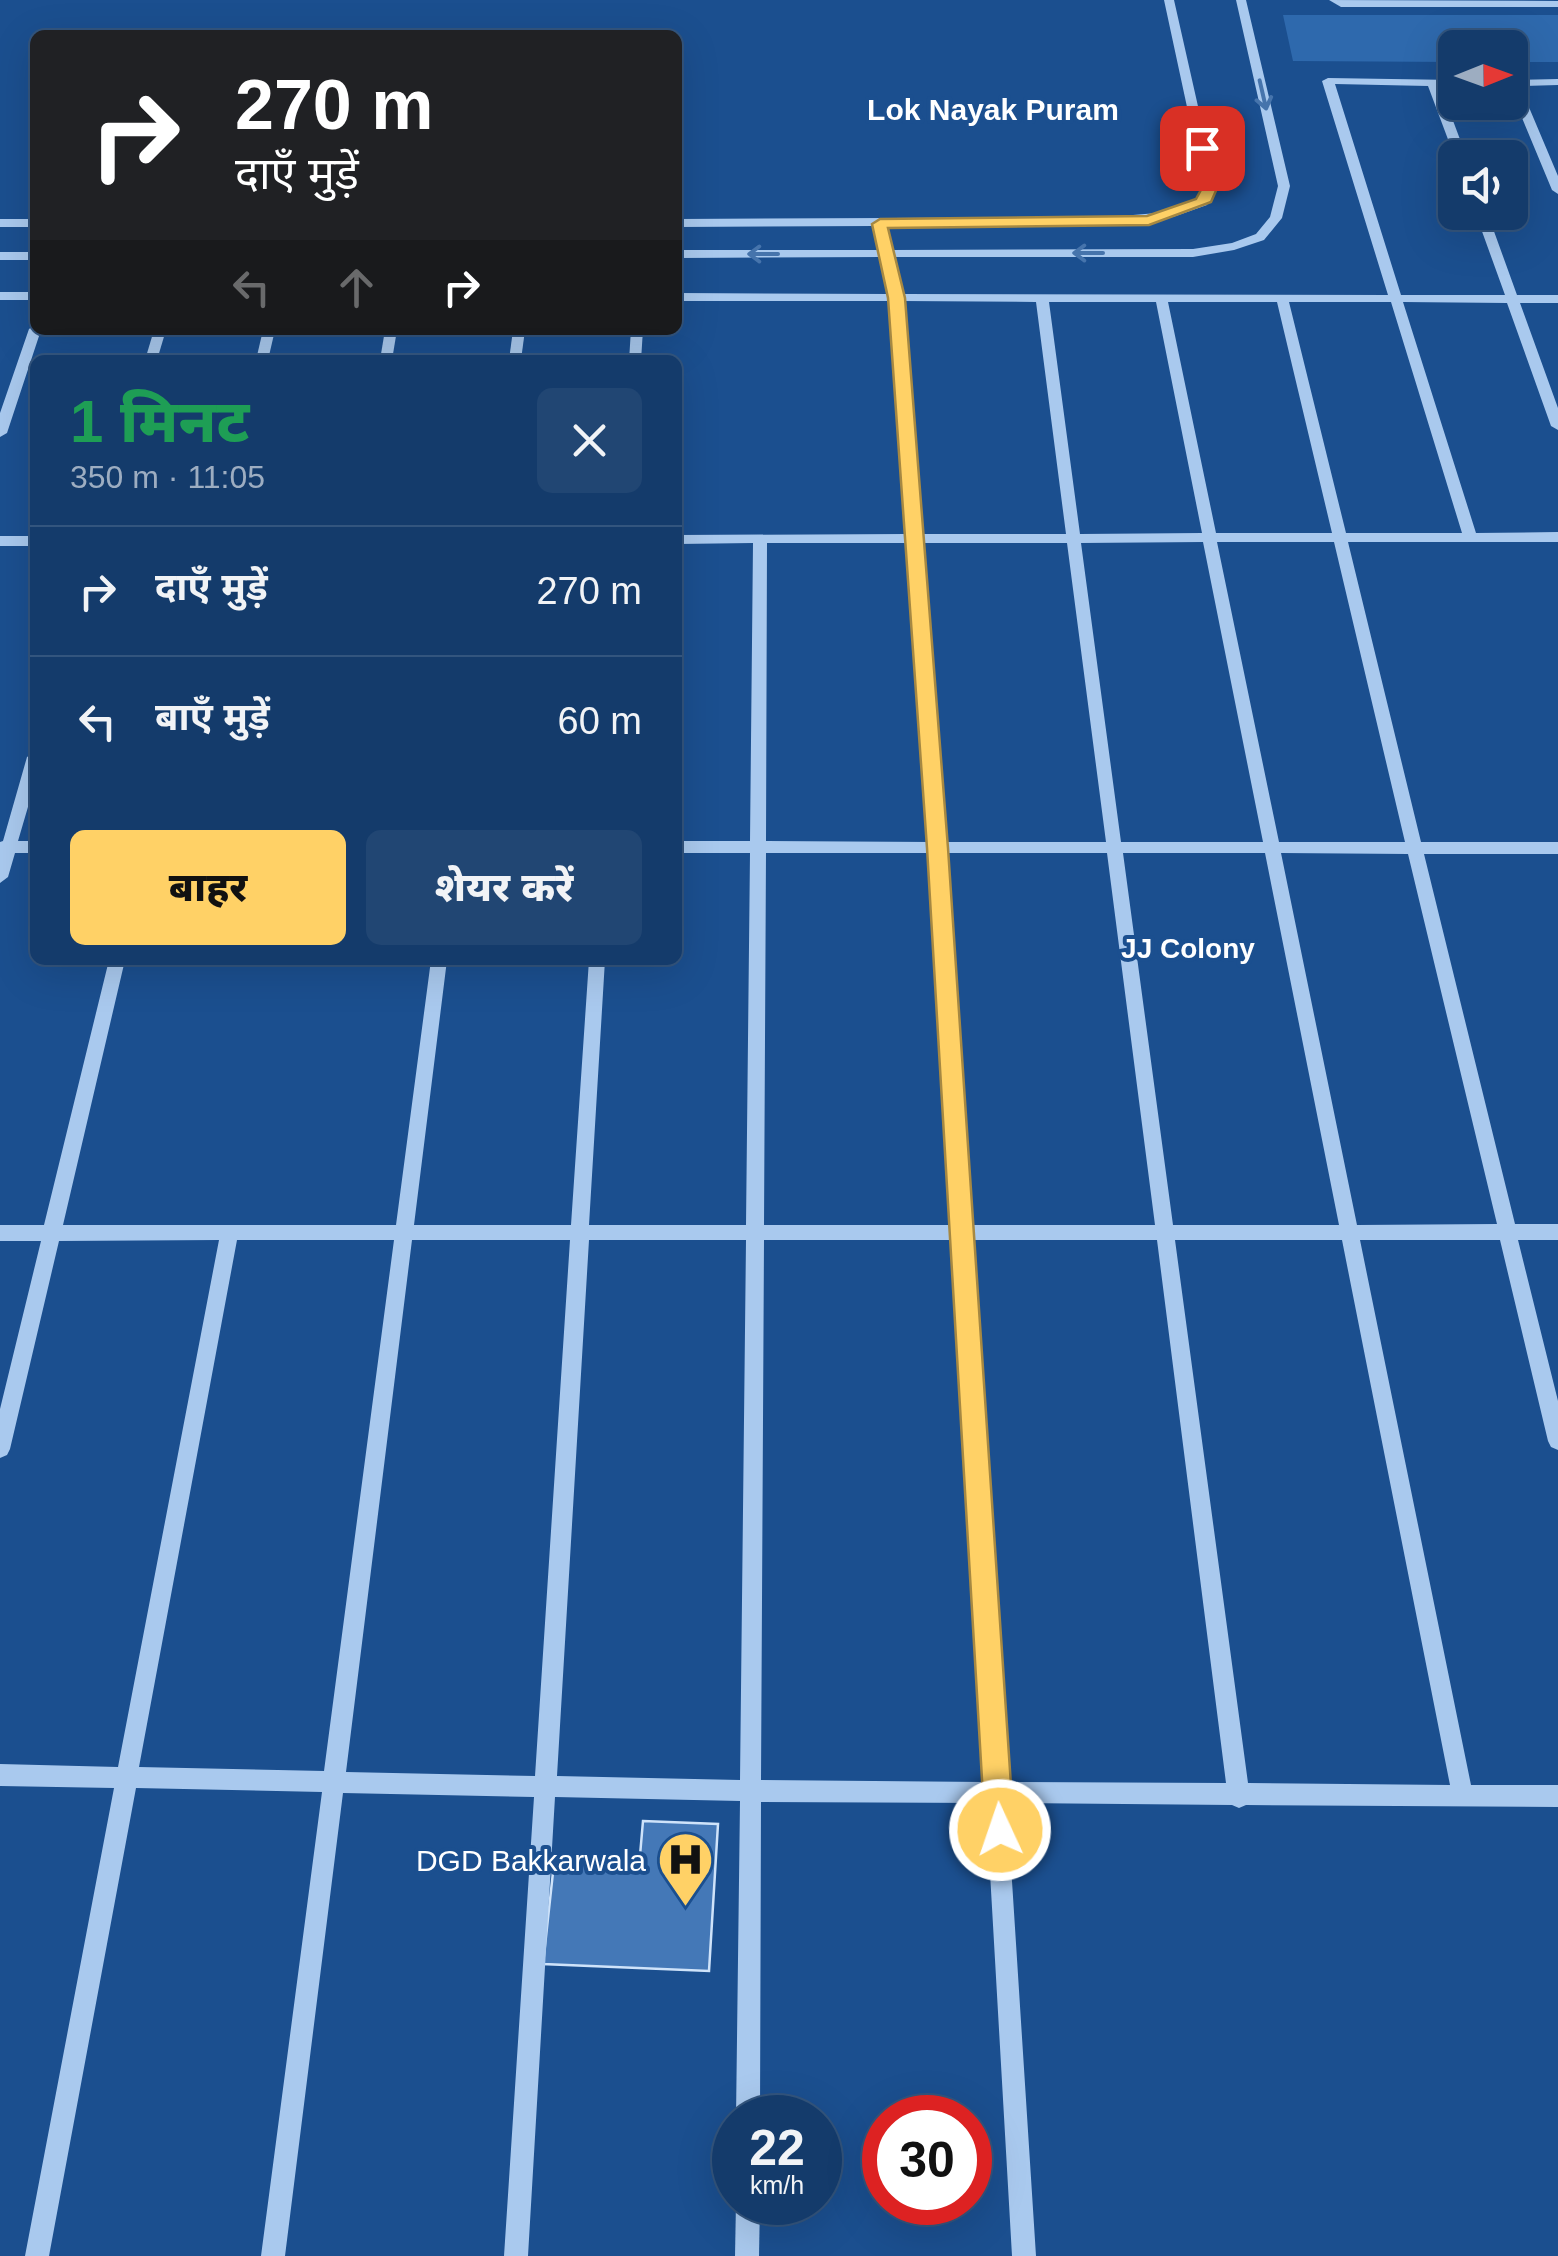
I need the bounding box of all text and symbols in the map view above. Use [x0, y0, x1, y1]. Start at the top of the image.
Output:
north arrow [1438, 30, 1528, 120]
map controls [1438, 30, 1528, 230]
text: 270 m [235, 66, 433, 144]
icon: right [70, 70, 200, 200]
one-way arrow [1255, 78, 1273, 110]
district label: Lok Nayak Puram [867, 93, 1119, 126]
pin [1160, 106, 1245, 191]
icon: arrive [1175, 121, 1230, 176]
button: sound [1438, 140, 1528, 230]
text: दाएँ मुड़ें [235, 148, 359, 199]
one-way arrow [748, 244, 780, 263]
one-way arrow [1073, 244, 1106, 262]
icon: left [224, 260, 279, 315]
icon: ahead [329, 260, 384, 315]
icon: right [434, 260, 489, 315]
text: 1 मिनट [70, 388, 249, 455]
button: close [537, 388, 642, 493]
text: 350 m · 11:05 [70, 459, 265, 495]
icon: right [70, 564, 125, 619]
text: दाएँ मुड़ें [155, 566, 268, 608]
text: 270 m [536, 570, 642, 612]
icon: left [70, 694, 125, 749]
text: बाएँ मुड़ें [155, 696, 270, 738]
text: 60 m [558, 700, 642, 742]
button: बाहर [70, 830, 346, 945]
button: शेयर करें [366, 830, 642, 945]
district label: JJ Colony [1121, 933, 1255, 964]
position arrow [948, 1778, 1052, 1882]
hospital icon: DGD Bakkarwala [655, 1830, 715, 1909]
place label: DGD Bakkarwala [416, 1844, 646, 1877]
speed limit sign: 30 [862, 2095, 992, 2225]
text: 22 [749, 2120, 805, 2176]
text: km/h [750, 2171, 804, 2199]

